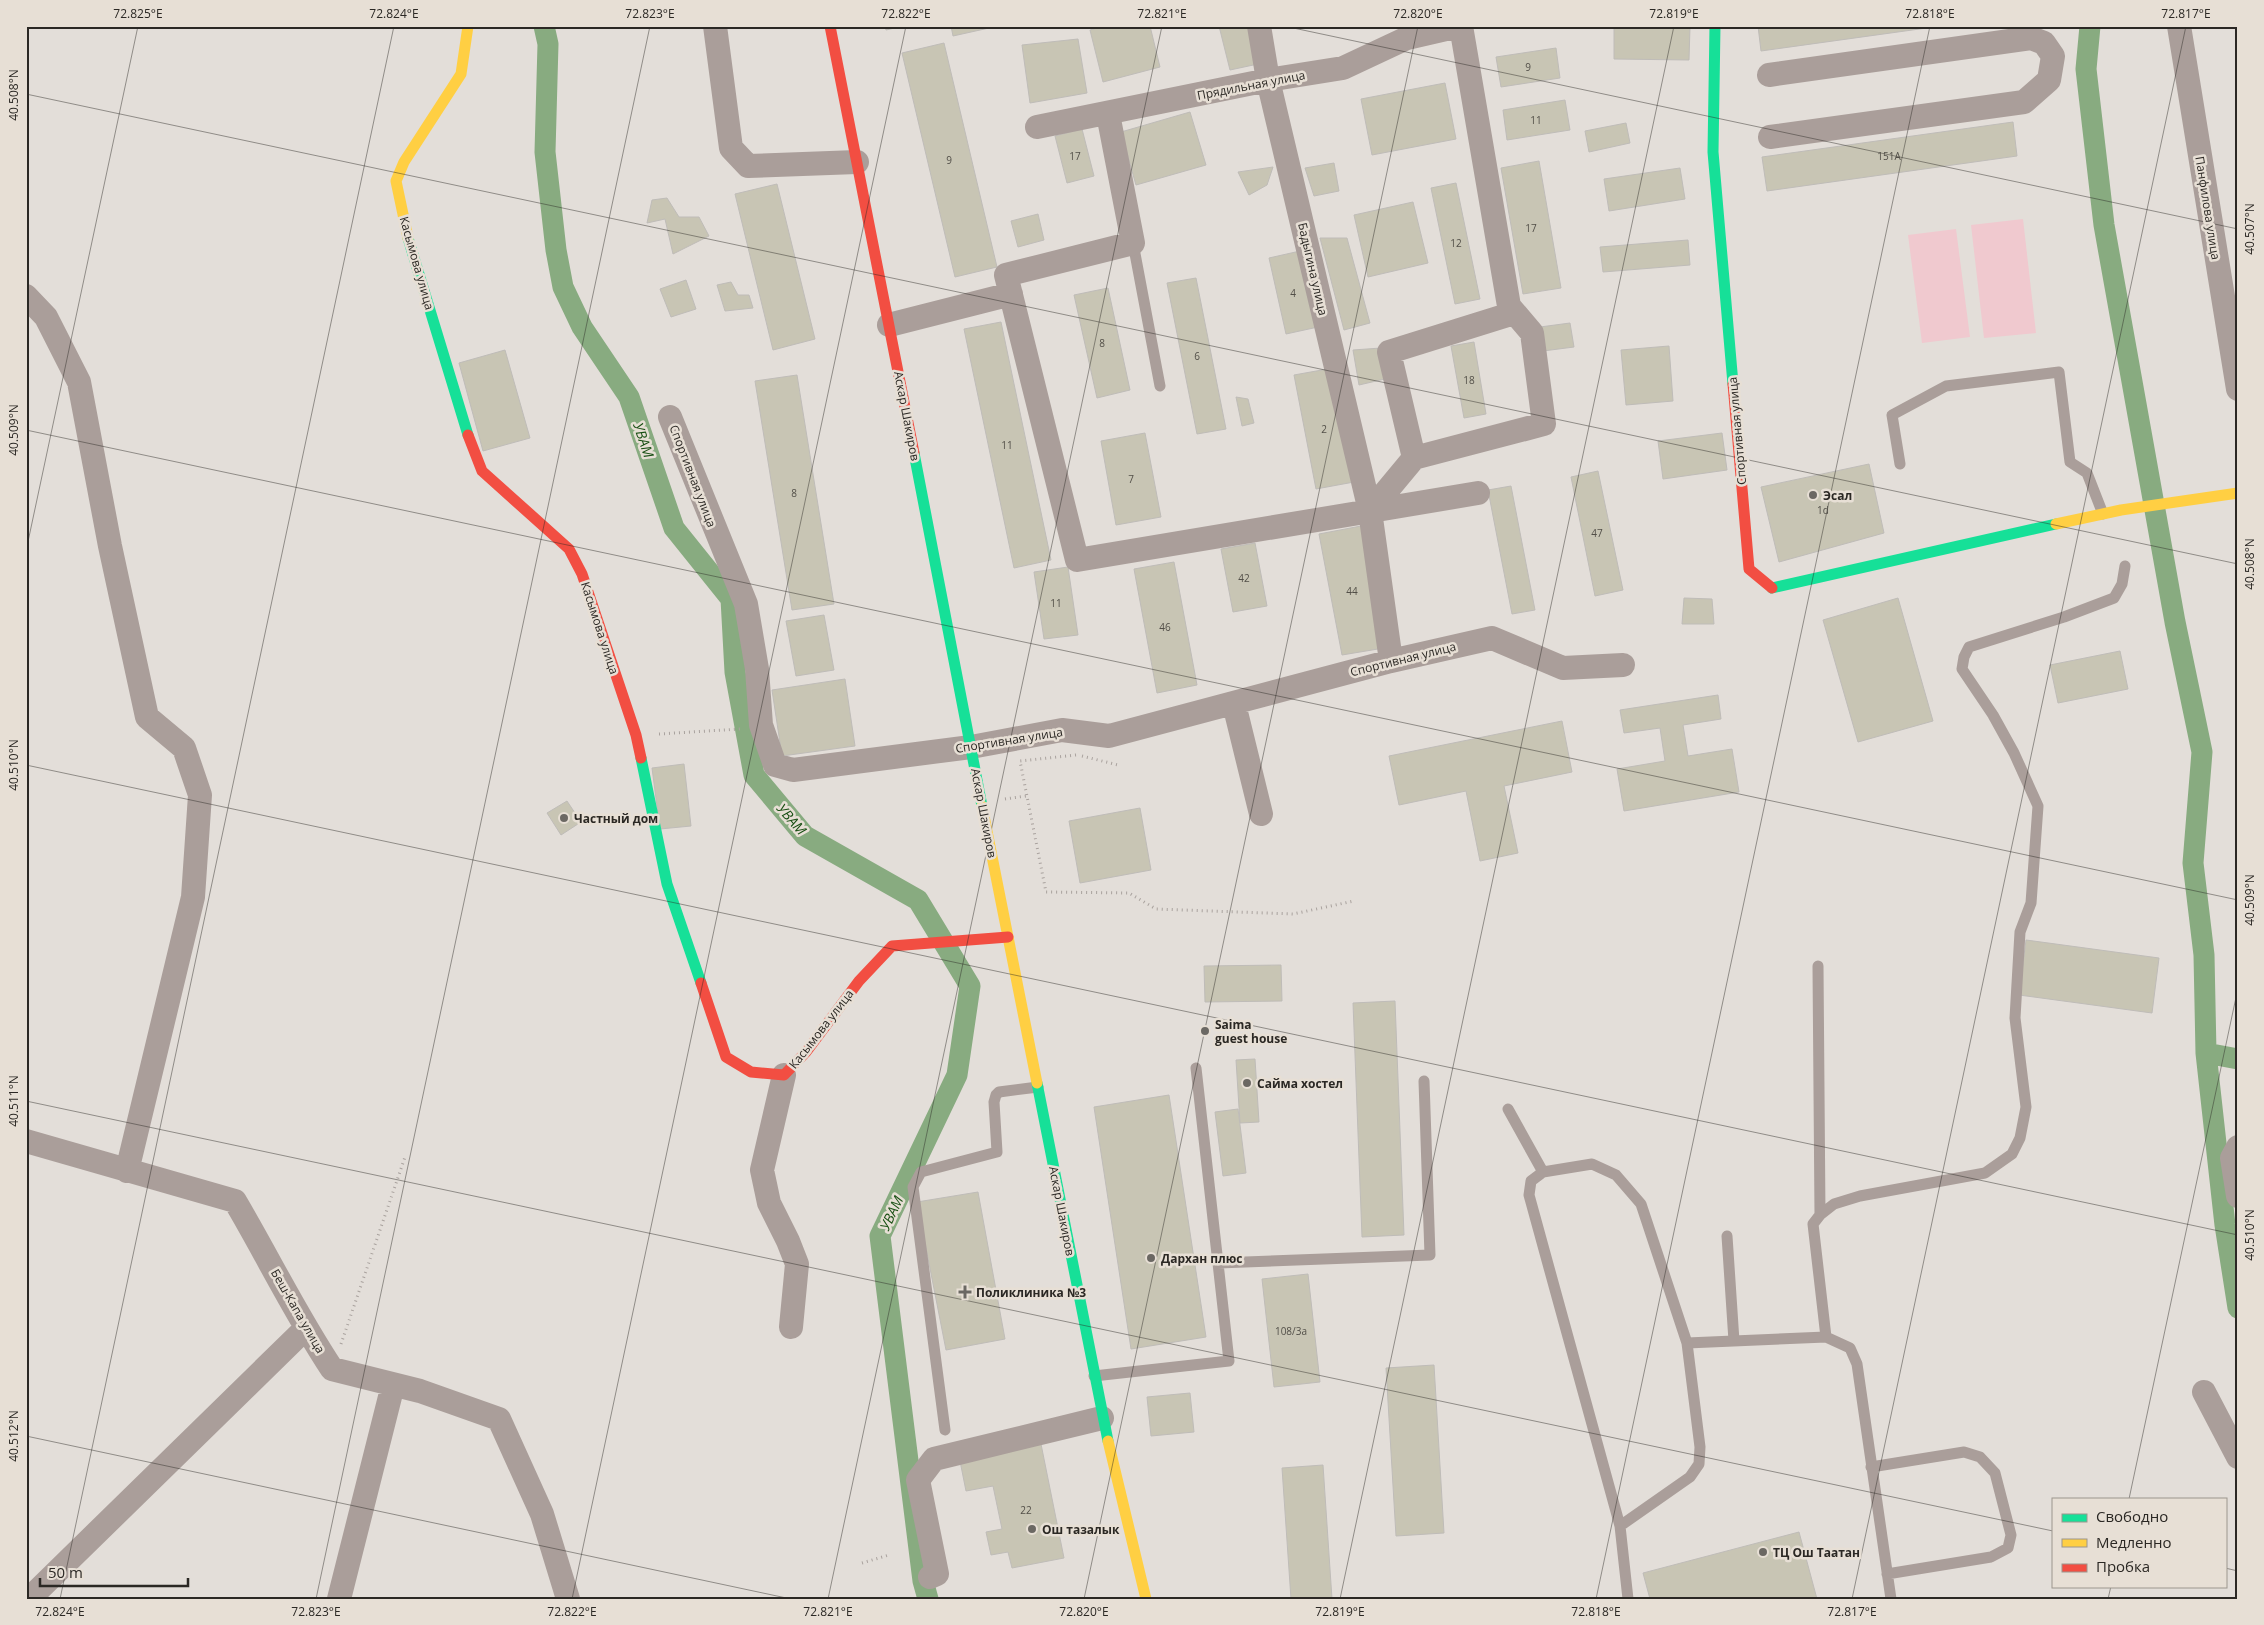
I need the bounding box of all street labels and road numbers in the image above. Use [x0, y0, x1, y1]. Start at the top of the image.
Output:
street label: Прядильная улица [1195, 66, 1307, 104]
street label: Панфилова улица [2191, 155, 2225, 261]
street label: Касымова улица [396, 214, 438, 312]
street label: Бадыгина улица [1294, 221, 1332, 317]
street label: Аскар Шакиров [890, 370, 924, 462]
street label: Спортивная улица [1724, 376, 1750, 486]
street label: Спортивная улица [666, 422, 720, 530]
street label: Касымова улица [577, 580, 623, 676]
street label: Спортивная улица [1348, 638, 1458, 680]
street label: Спортивная улица [954, 723, 1064, 757]
street label: Аскар Шакиров [967, 767, 1001, 859]
street label: Касымова улица [785, 986, 857, 1072]
street label: Аскар Шакиров [1045, 1165, 1079, 1257]
street label: Беш-Капа улица [267, 1266, 329, 1356]

